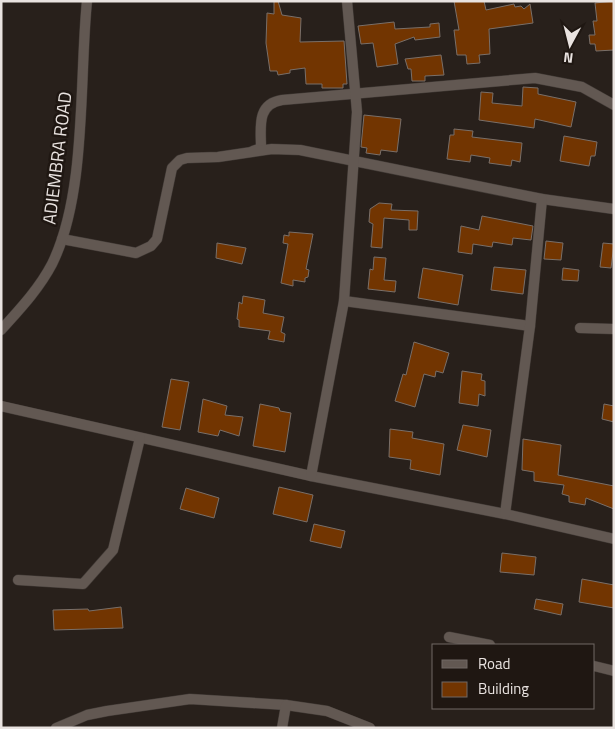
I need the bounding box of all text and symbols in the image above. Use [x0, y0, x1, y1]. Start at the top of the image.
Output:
north arrow [545, 20, 595, 70]
text: N [562, 47, 574, 69]
street label: ADIEMBRA ROAD [35, 90, 79, 226]
legend [432, 644, 595, 709]
text: Road [478, 652, 510, 675]
text: Building [478, 677, 529, 700]

